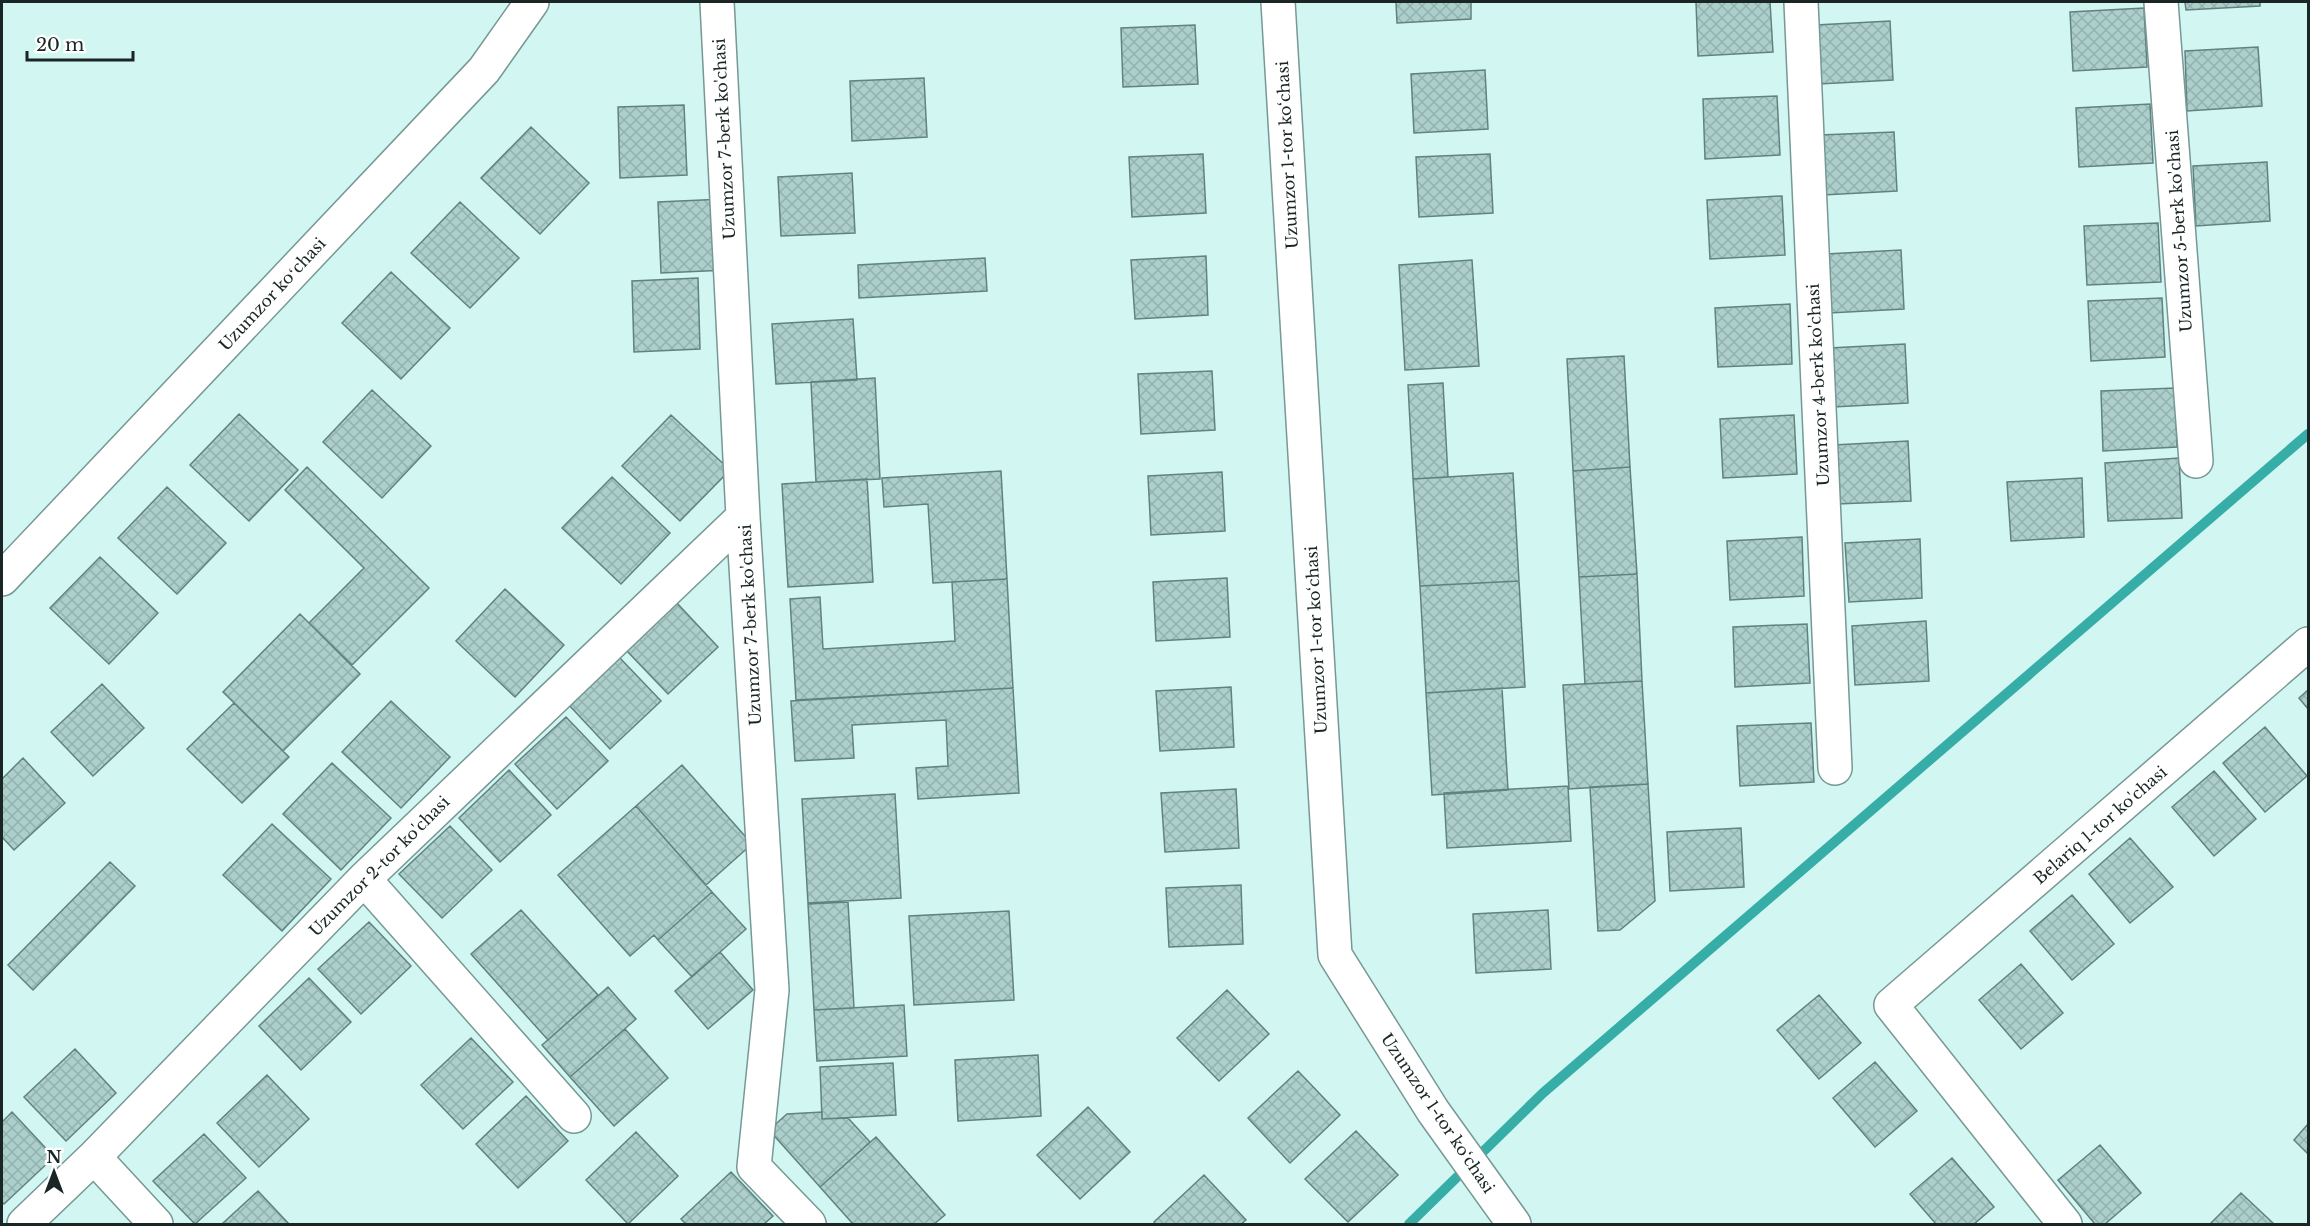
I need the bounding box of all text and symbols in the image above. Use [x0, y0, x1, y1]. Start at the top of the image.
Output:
scale bar [27, 24, 134, 62]
text: 20 m [36, 34, 84, 56]
street label: Uzumzor 7-berk ko'chasi [709, 37, 739, 240]
street label: Uzumzor 1-tor ko‘chasi [1272, 60, 1302, 250]
street label: Uzumzor 5-berk ko'chasi [2162, 129, 2196, 333]
street label: Uzumzor koʻchasi [214, 233, 330, 355]
street label: Uzumzor 4-berk ko'chasi [1803, 283, 1833, 487]
street label: Uzumzor 7-berk ko'chasi [735, 523, 765, 726]
street label: Uzumzor 1-tor ko‘chasi [1301, 545, 1331, 735]
street label: Belariq 1-tor ko'chasi [2029, 761, 2171, 888]
street label: Uzumzor 2-tor ko'chasi [305, 791, 454, 940]
street label: Uzumzor 1-tor ko‘chasi [1377, 1029, 1499, 1197]
north arrow [24, 1142, 84, 1202]
text: N [46, 1147, 62, 1167]

